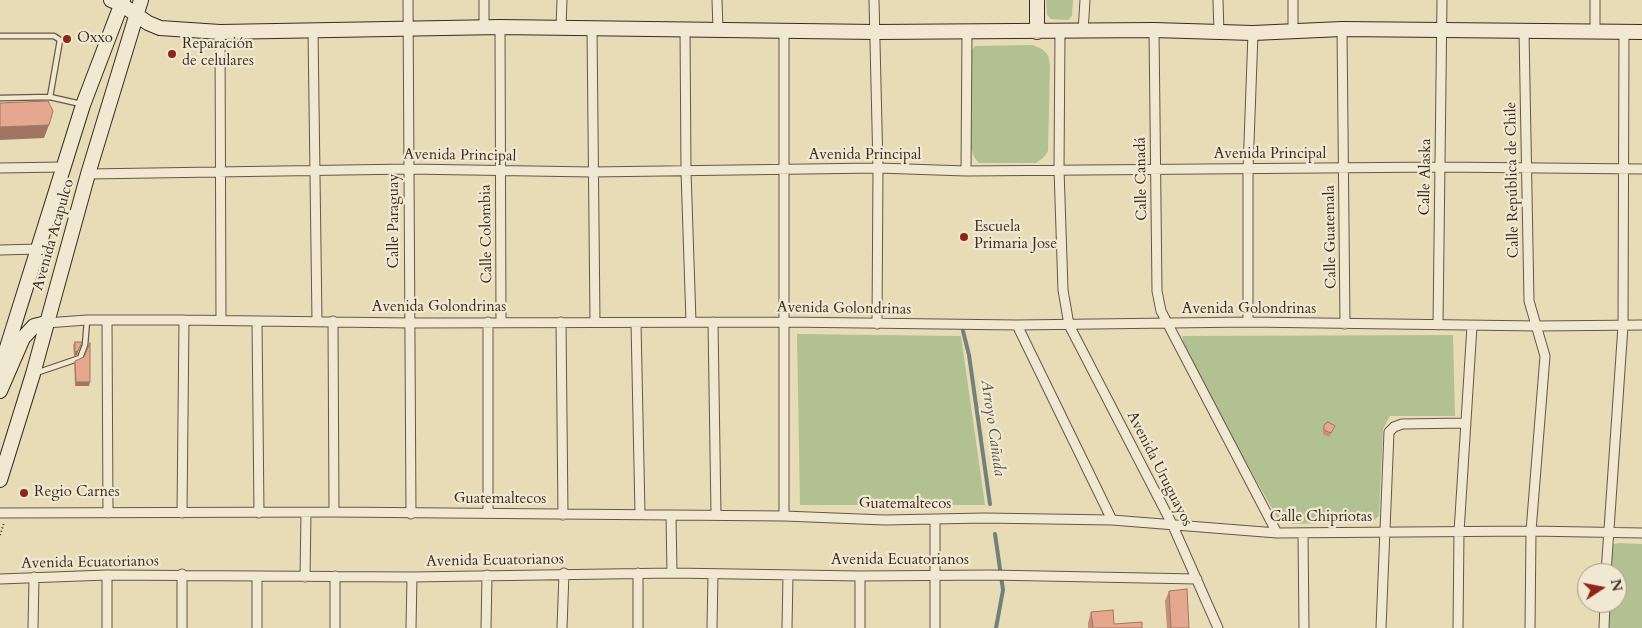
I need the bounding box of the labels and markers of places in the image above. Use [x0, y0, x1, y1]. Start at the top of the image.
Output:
place label: Oxxo [77, 30, 113, 48]
marker: Oxxo [61, 33, 73, 45]
place label: Reparación de celulares [182, 36, 254, 71]
marker: Reparación de celulares [166, 48, 178, 60]
place label: Escuela Primaria Jose [974, 219, 1057, 254]
marker: Escuela Primaria Jose [958, 231, 970, 243]
place label: Regio Carnes [34, 484, 120, 502]
marker: Regio Carnes [18, 487, 30, 499]

